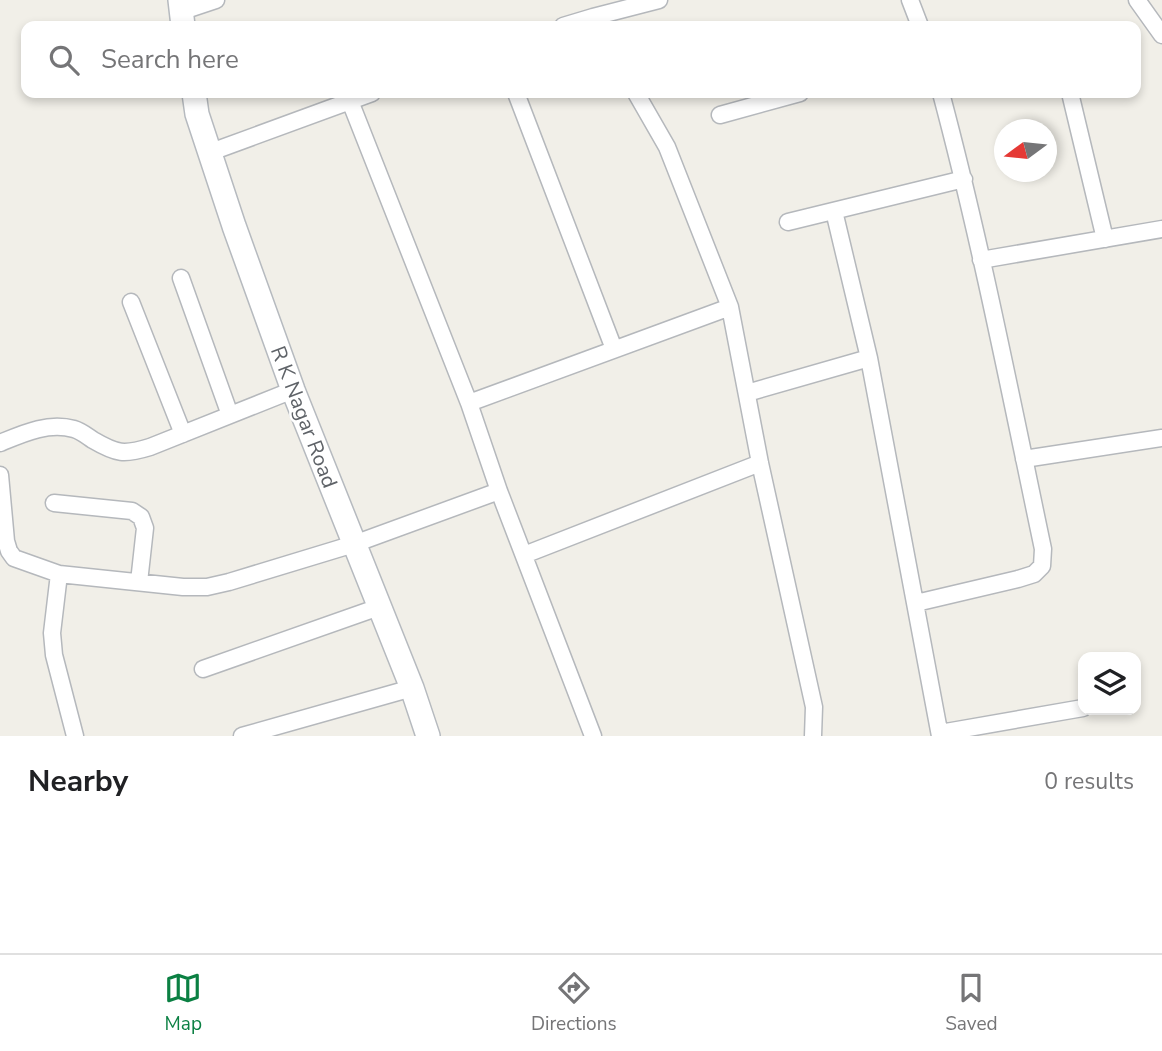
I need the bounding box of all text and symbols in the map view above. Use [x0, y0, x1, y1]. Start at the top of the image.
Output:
search box [21, 21, 1141, 98]
icon: search [45, 41, 83, 79]
text: Search here [101, 42, 239, 77]
north arrow [994, 119, 1057, 182]
street label: R K Nagar Road [264, 342, 344, 492]
map controls [1078, 652, 1141, 715]
button: layers [1078, 652, 1141, 715]
text: Nearby [28, 761, 128, 802]
text: 0 results [1044, 766, 1134, 797]
tab: Map [164, 969, 202, 1037]
tab: Directions [531, 969, 617, 1037]
tab: Saved [945, 969, 998, 1037]

